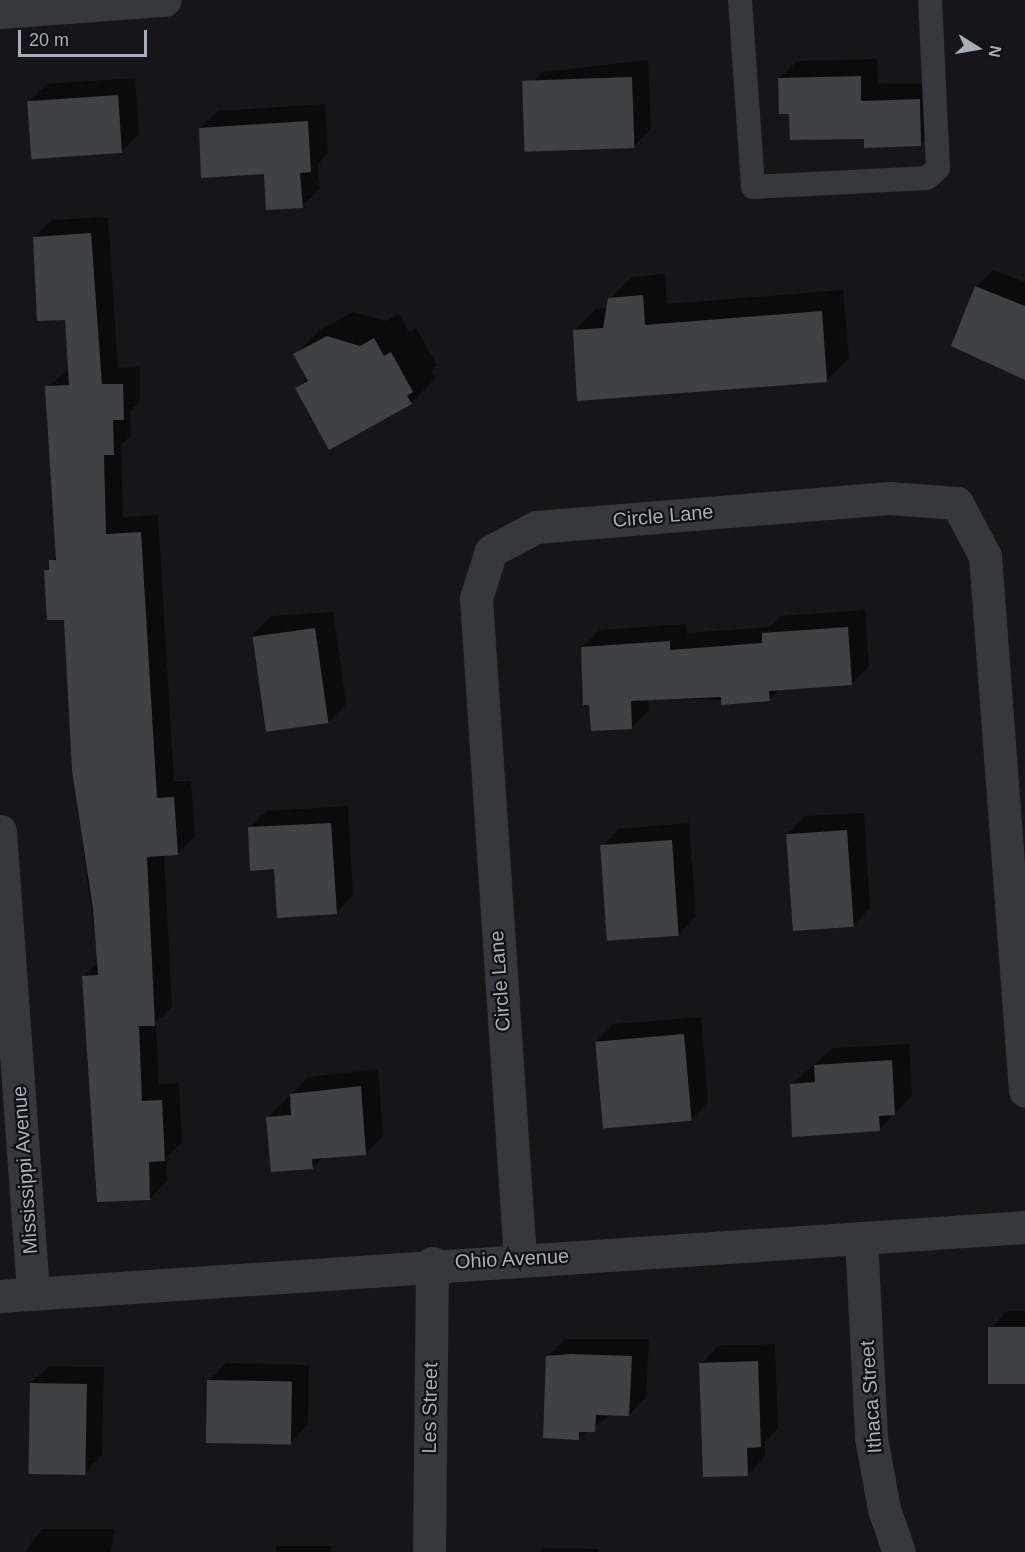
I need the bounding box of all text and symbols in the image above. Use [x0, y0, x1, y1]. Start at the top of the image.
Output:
scale bar [21, 18, 150, 56]
north arrow [947, 18, 1007, 78]
text: 20 m [29, 30, 69, 50]
text: N [986, 44, 1005, 59]
street label: Circle Lane [612, 500, 714, 532]
street label: Circle Lane [485, 930, 515, 1032]
street label: Mississippi Avenue [7, 1085, 43, 1255]
street label: Ohio Avenue [454, 1244, 570, 1274]
street label: Ithaca Street [855, 1340, 887, 1454]
street label: Les Street [417, 1362, 443, 1454]

